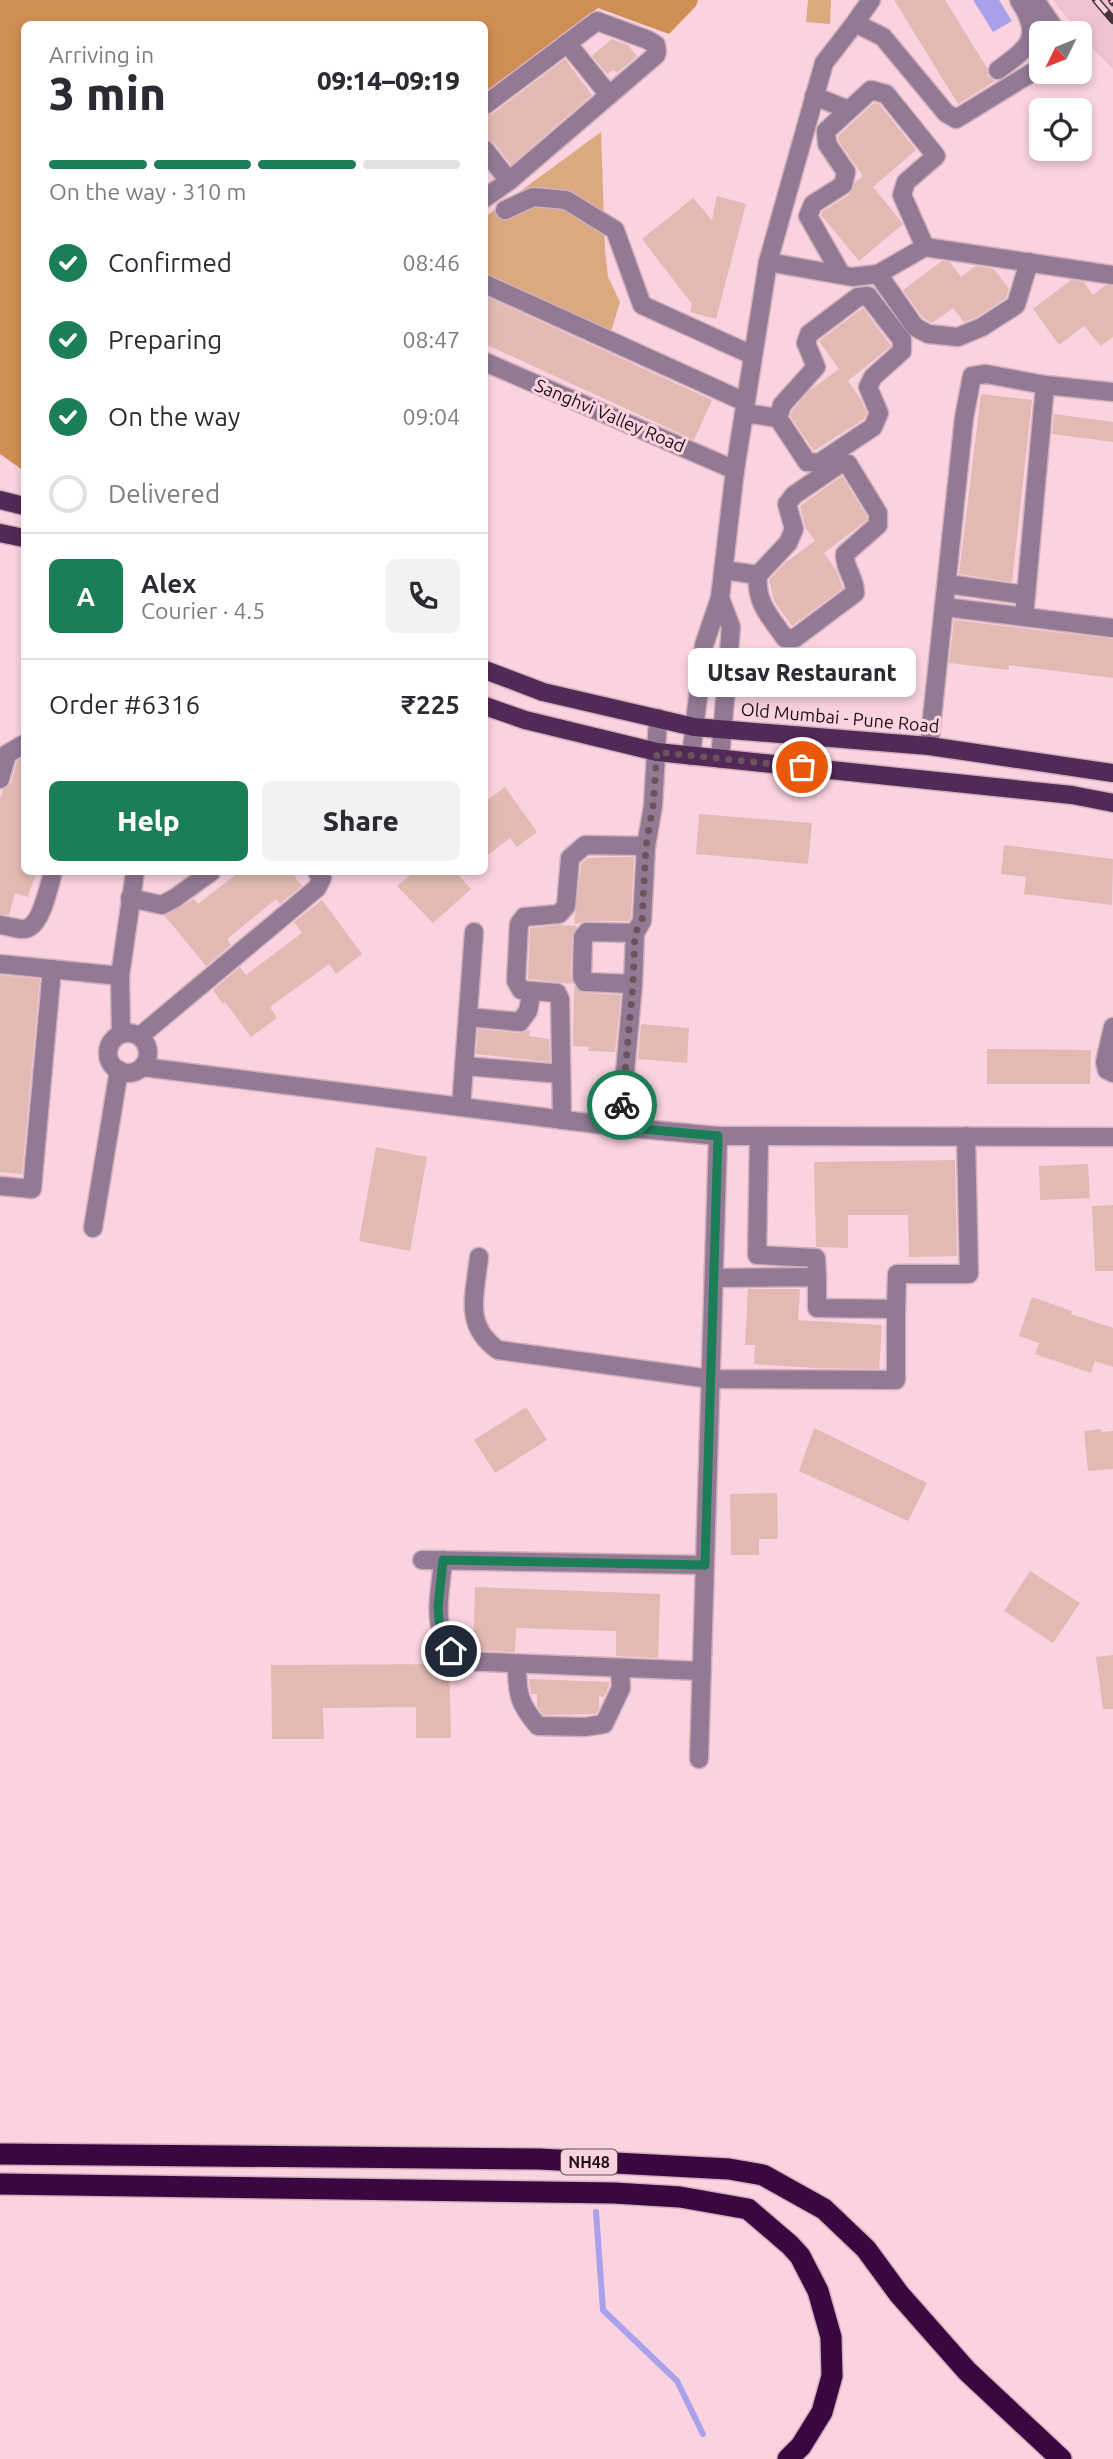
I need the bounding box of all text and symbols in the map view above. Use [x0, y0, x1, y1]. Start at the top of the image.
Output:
north arrow [1029, 21, 1092, 84]
map controls [1029, 21, 1092, 161]
text: Arriving in [49, 42, 154, 67]
text: 09:14–09:19 [317, 66, 460, 95]
text: 3 min [49, 67, 166, 119]
button: locate [1029, 98, 1092, 161]
text: On the way · 310 m [49, 179, 246, 204]
icon: check [49, 244, 87, 282]
text: Confirmed [108, 248, 232, 277]
text: 08:46 [402, 250, 460, 275]
icon: check [49, 321, 87, 359]
text: Preparing [108, 325, 222, 354]
text: 08:47 [402, 327, 460, 352]
street label: Sanghvi Valley Road [532, 374, 688, 456]
icon: check [49, 398, 87, 436]
text: On the way [108, 402, 240, 431]
text: 09:04 [402, 404, 460, 429]
text: Delivered [108, 479, 220, 508]
button: phone [386, 559, 460, 633]
text: Alex [141, 569, 196, 598]
text: A [77, 582, 95, 611]
text: Courier · 4.5 [141, 598, 265, 623]
callout: Utsav Restaurant [688, 648, 916, 697]
text: Utsav Restaurant [707, 660, 897, 685]
text: Order #6316 [49, 690, 200, 719]
text: ₹225 [401, 690, 460, 719]
street label: Old Mumbai - Pune Road [740, 698, 940, 736]
pin [772, 737, 832, 797]
icon: bag [783, 748, 821, 786]
button: Help [49, 781, 248, 861]
button: Share [262, 781, 460, 861]
courier [587, 1070, 657, 1140]
icon: bike [603, 1086, 641, 1124]
pin [421, 1621, 481, 1681]
icon: home [432, 1632, 470, 1670]
road number: NH48 [561, 2150, 617, 2174]

